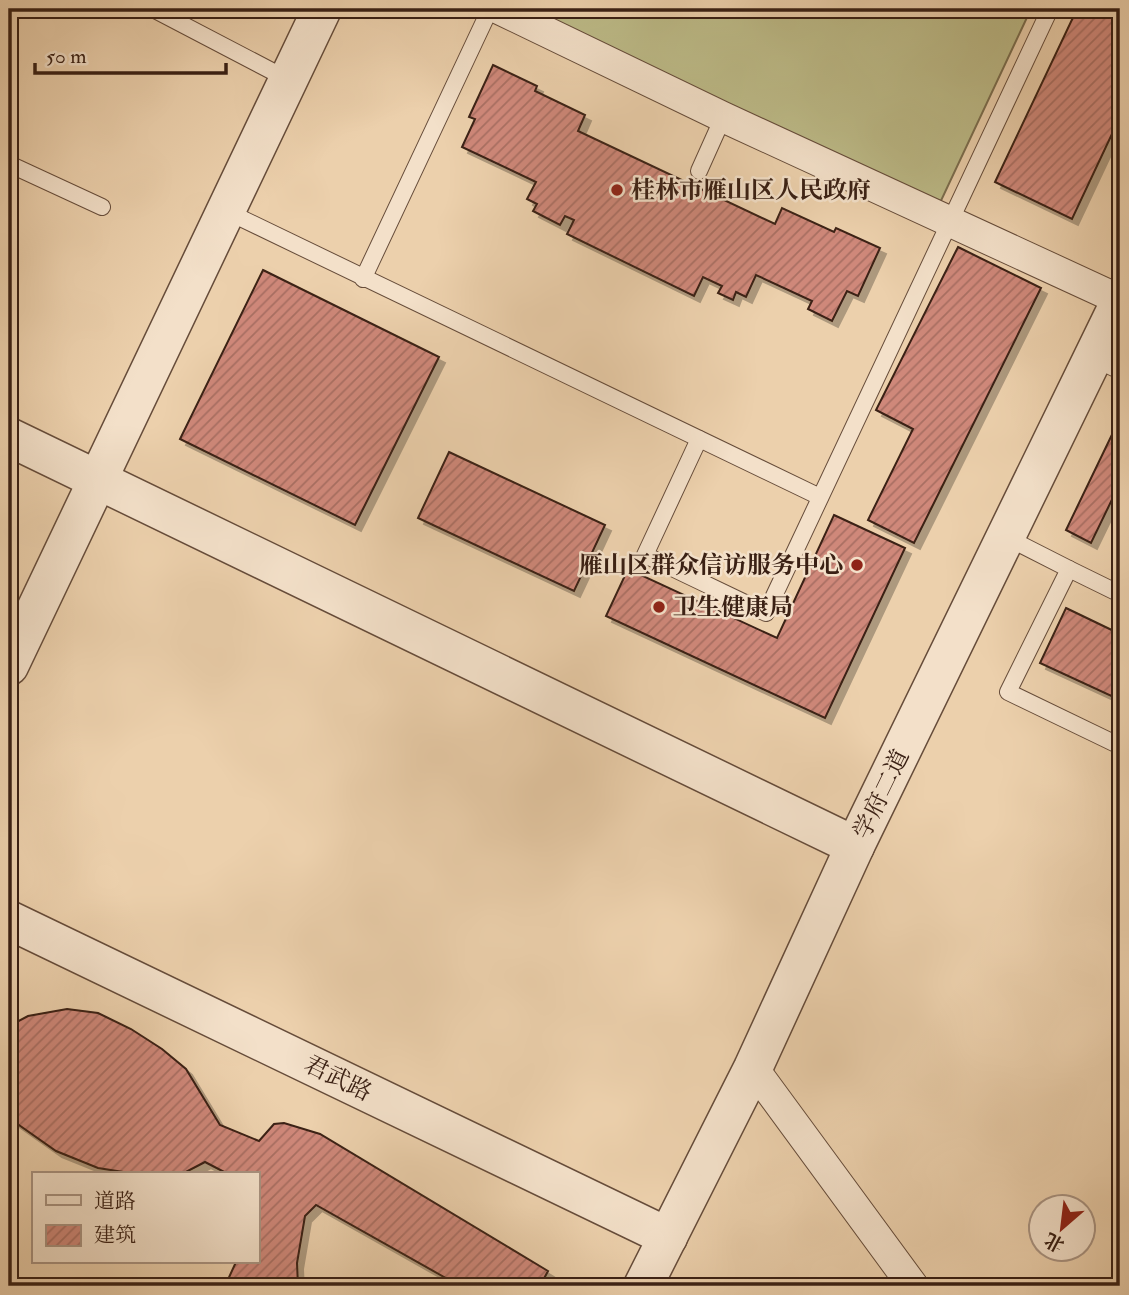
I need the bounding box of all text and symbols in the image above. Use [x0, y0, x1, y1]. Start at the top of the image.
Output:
scale bar [35, 32, 226, 76]
text: 50 m [46, 43, 87, 70]
place label: 桂林市雁山区人民政府 [631, 175, 871, 206]
marker: 桂林市雁山区人民政府 [609, 182, 625, 198]
place label: 雁山区群众信访服务中心 [579, 550, 843, 581]
marker: 雁山区群众信访服务中心 [849, 557, 865, 573]
place label: 卫生健康局 [673, 592, 793, 623]
marker: 卫生健康局 [651, 599, 667, 615]
street label: 学府二道 [846, 744, 916, 844]
street label: 君武路 [299, 1049, 377, 1108]
legend [32, 1172, 259, 1264]
text: 道路 [94, 1188, 136, 1215]
north arrow [1028, 1194, 1098, 1264]
text: 建筑 [94, 1222, 136, 1249]
text: 北 [1040, 1227, 1069, 1257]

